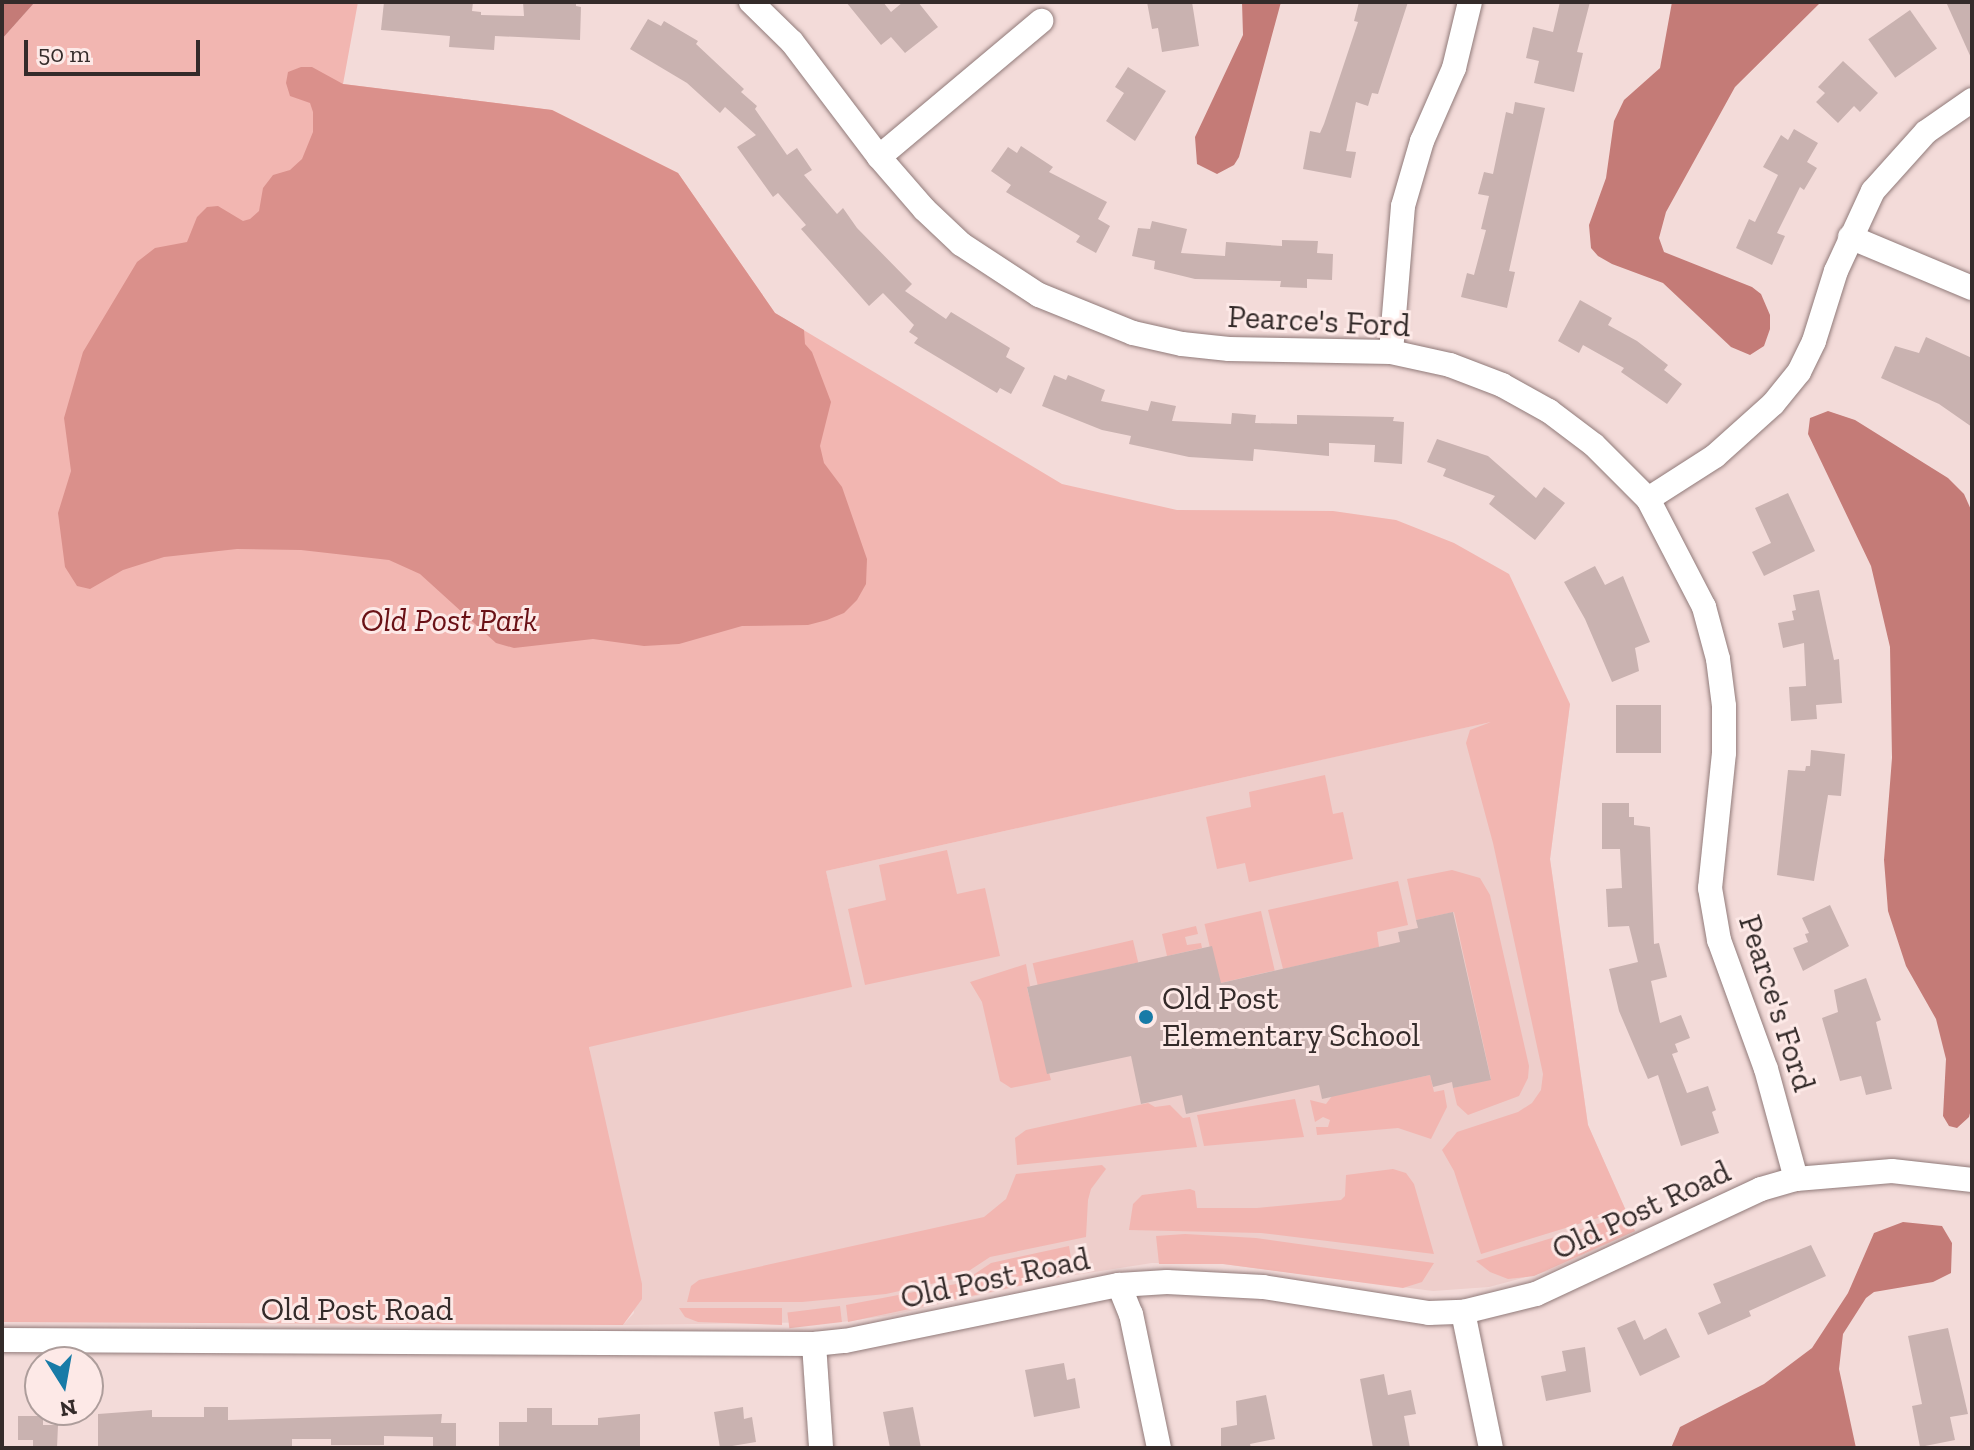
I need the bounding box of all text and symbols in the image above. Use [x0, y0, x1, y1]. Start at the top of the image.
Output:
scale bar [28, 24, 204, 74]
text: 50 m [38, 39, 90, 68]
street label: Pearce's Ford [1227, 297, 1411, 345]
park label: Old Post Park [361, 601, 537, 639]
street label: Pearce's Ford [1730, 910, 1824, 1096]
place label: Old Post Elementary School [1162, 980, 1421, 1055]
marker: Old Post Elementary School [1137, 1008, 1155, 1026]
street label: Old Post Road [1546, 1152, 1736, 1268]
street label: Old Post Road [897, 1239, 1093, 1317]
street label: Old Post Road [261, 1290, 453, 1328]
north arrow [24, 1346, 104, 1426]
text: N [58, 1393, 79, 1423]

